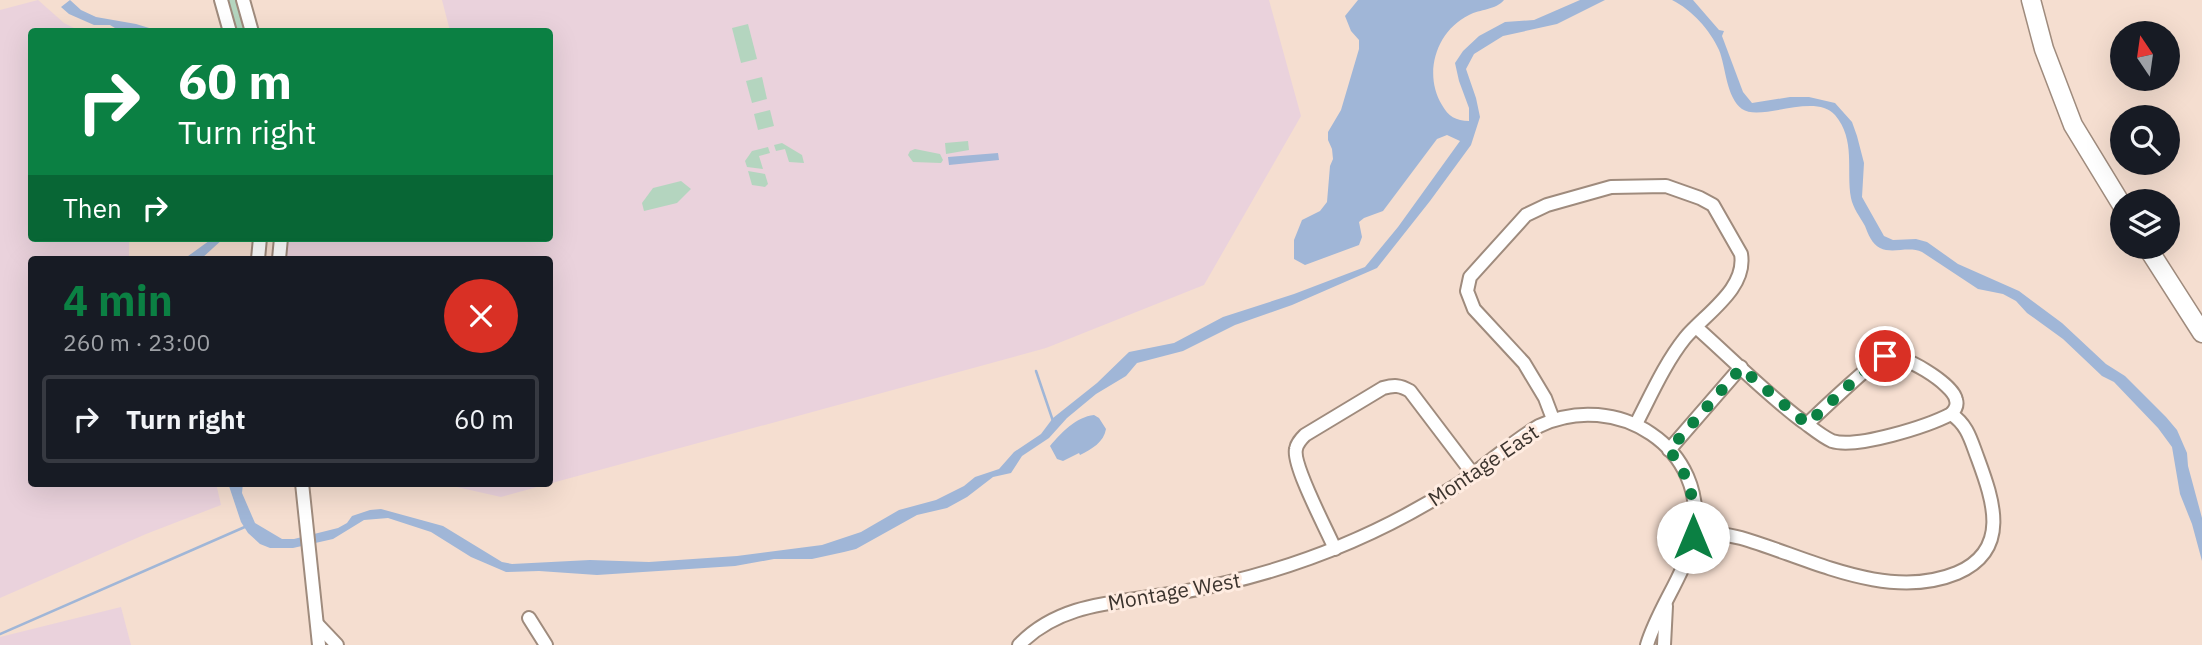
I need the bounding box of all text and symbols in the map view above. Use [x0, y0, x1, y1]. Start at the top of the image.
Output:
north arrow [2110, 21, 2180, 91]
map controls [2110, 21, 2180, 259]
text: 60 m [178, 49, 292, 112]
icon: right [63, 56, 154, 147]
button: search [2110, 105, 2180, 175]
text: Turn right [178, 111, 316, 153]
icon: right [136, 189, 174, 227]
button: layers [2110, 189, 2180, 259]
text: Then [63, 191, 122, 225]
text: 4 min [63, 273, 173, 328]
button: close [444, 279, 518, 353]
pin [1855, 326, 1915, 386]
text: 260 m · 23:00 [63, 327, 210, 357]
icon: arrive [1866, 337, 1904, 375]
icon: right [67, 400, 105, 438]
text: Turn right [126, 402, 245, 436]
text: 60 m [454, 402, 514, 436]
street label: Montage East [1422, 418, 1544, 512]
position arrow [1656, 500, 1730, 574]
street label: Montage West [1106, 566, 1242, 616]

